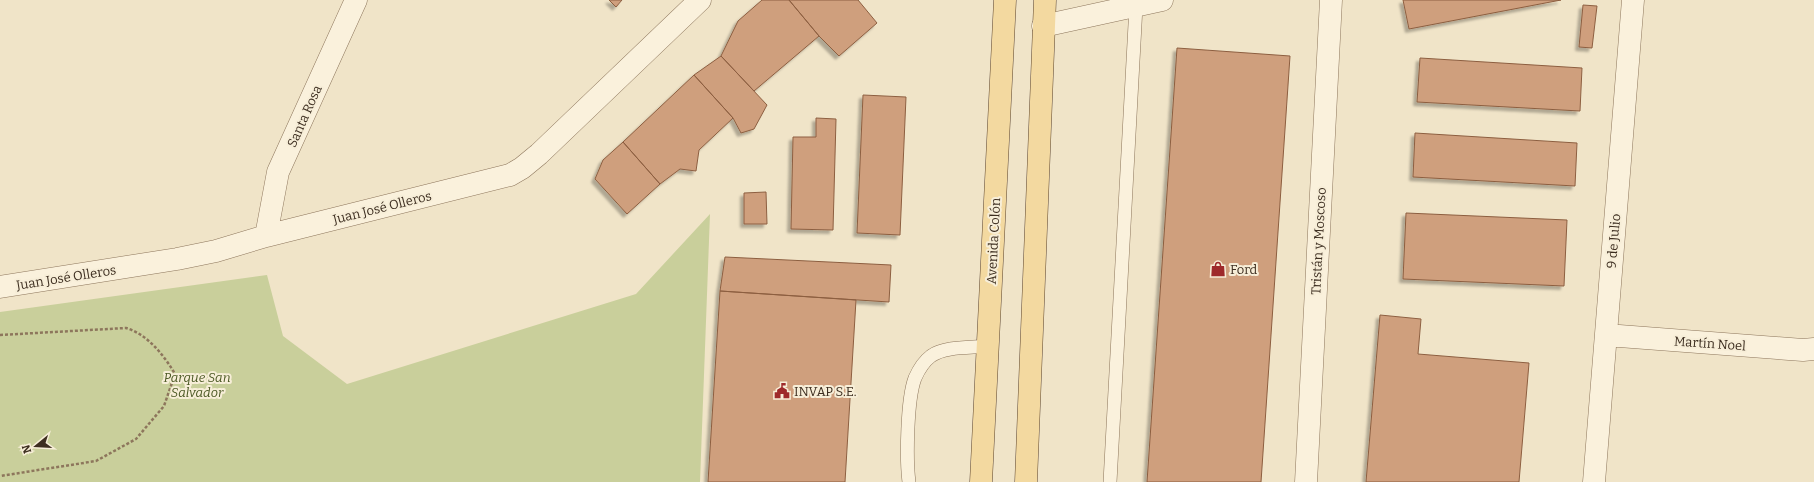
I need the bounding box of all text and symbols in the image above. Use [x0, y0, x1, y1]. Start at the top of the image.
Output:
street label: Santa Rosa [284, 83, 325, 149]
street label: Tristán y Moscoso [1308, 187, 1329, 295]
street label: Juan José Olleros [330, 188, 433, 227]
street label: Avenida Colón [984, 197, 1003, 285]
street label: 9 de Julio [1604, 213, 1623, 269]
shop icon: Ford [1209, 260, 1227, 278]
street label: Juan José Olleros [14, 262, 117, 293]
place label: Ford [1230, 262, 1258, 277]
street label: Martín Noel [1674, 334, 1747, 354]
park label: Parque San Salvador [163, 370, 231, 400]
public building icon: INVAP S.E. [773, 382, 791, 400]
place label: INVAP S.E. [794, 384, 857, 399]
north arrow [16, 426, 56, 466]
text: N [19, 442, 34, 455]

